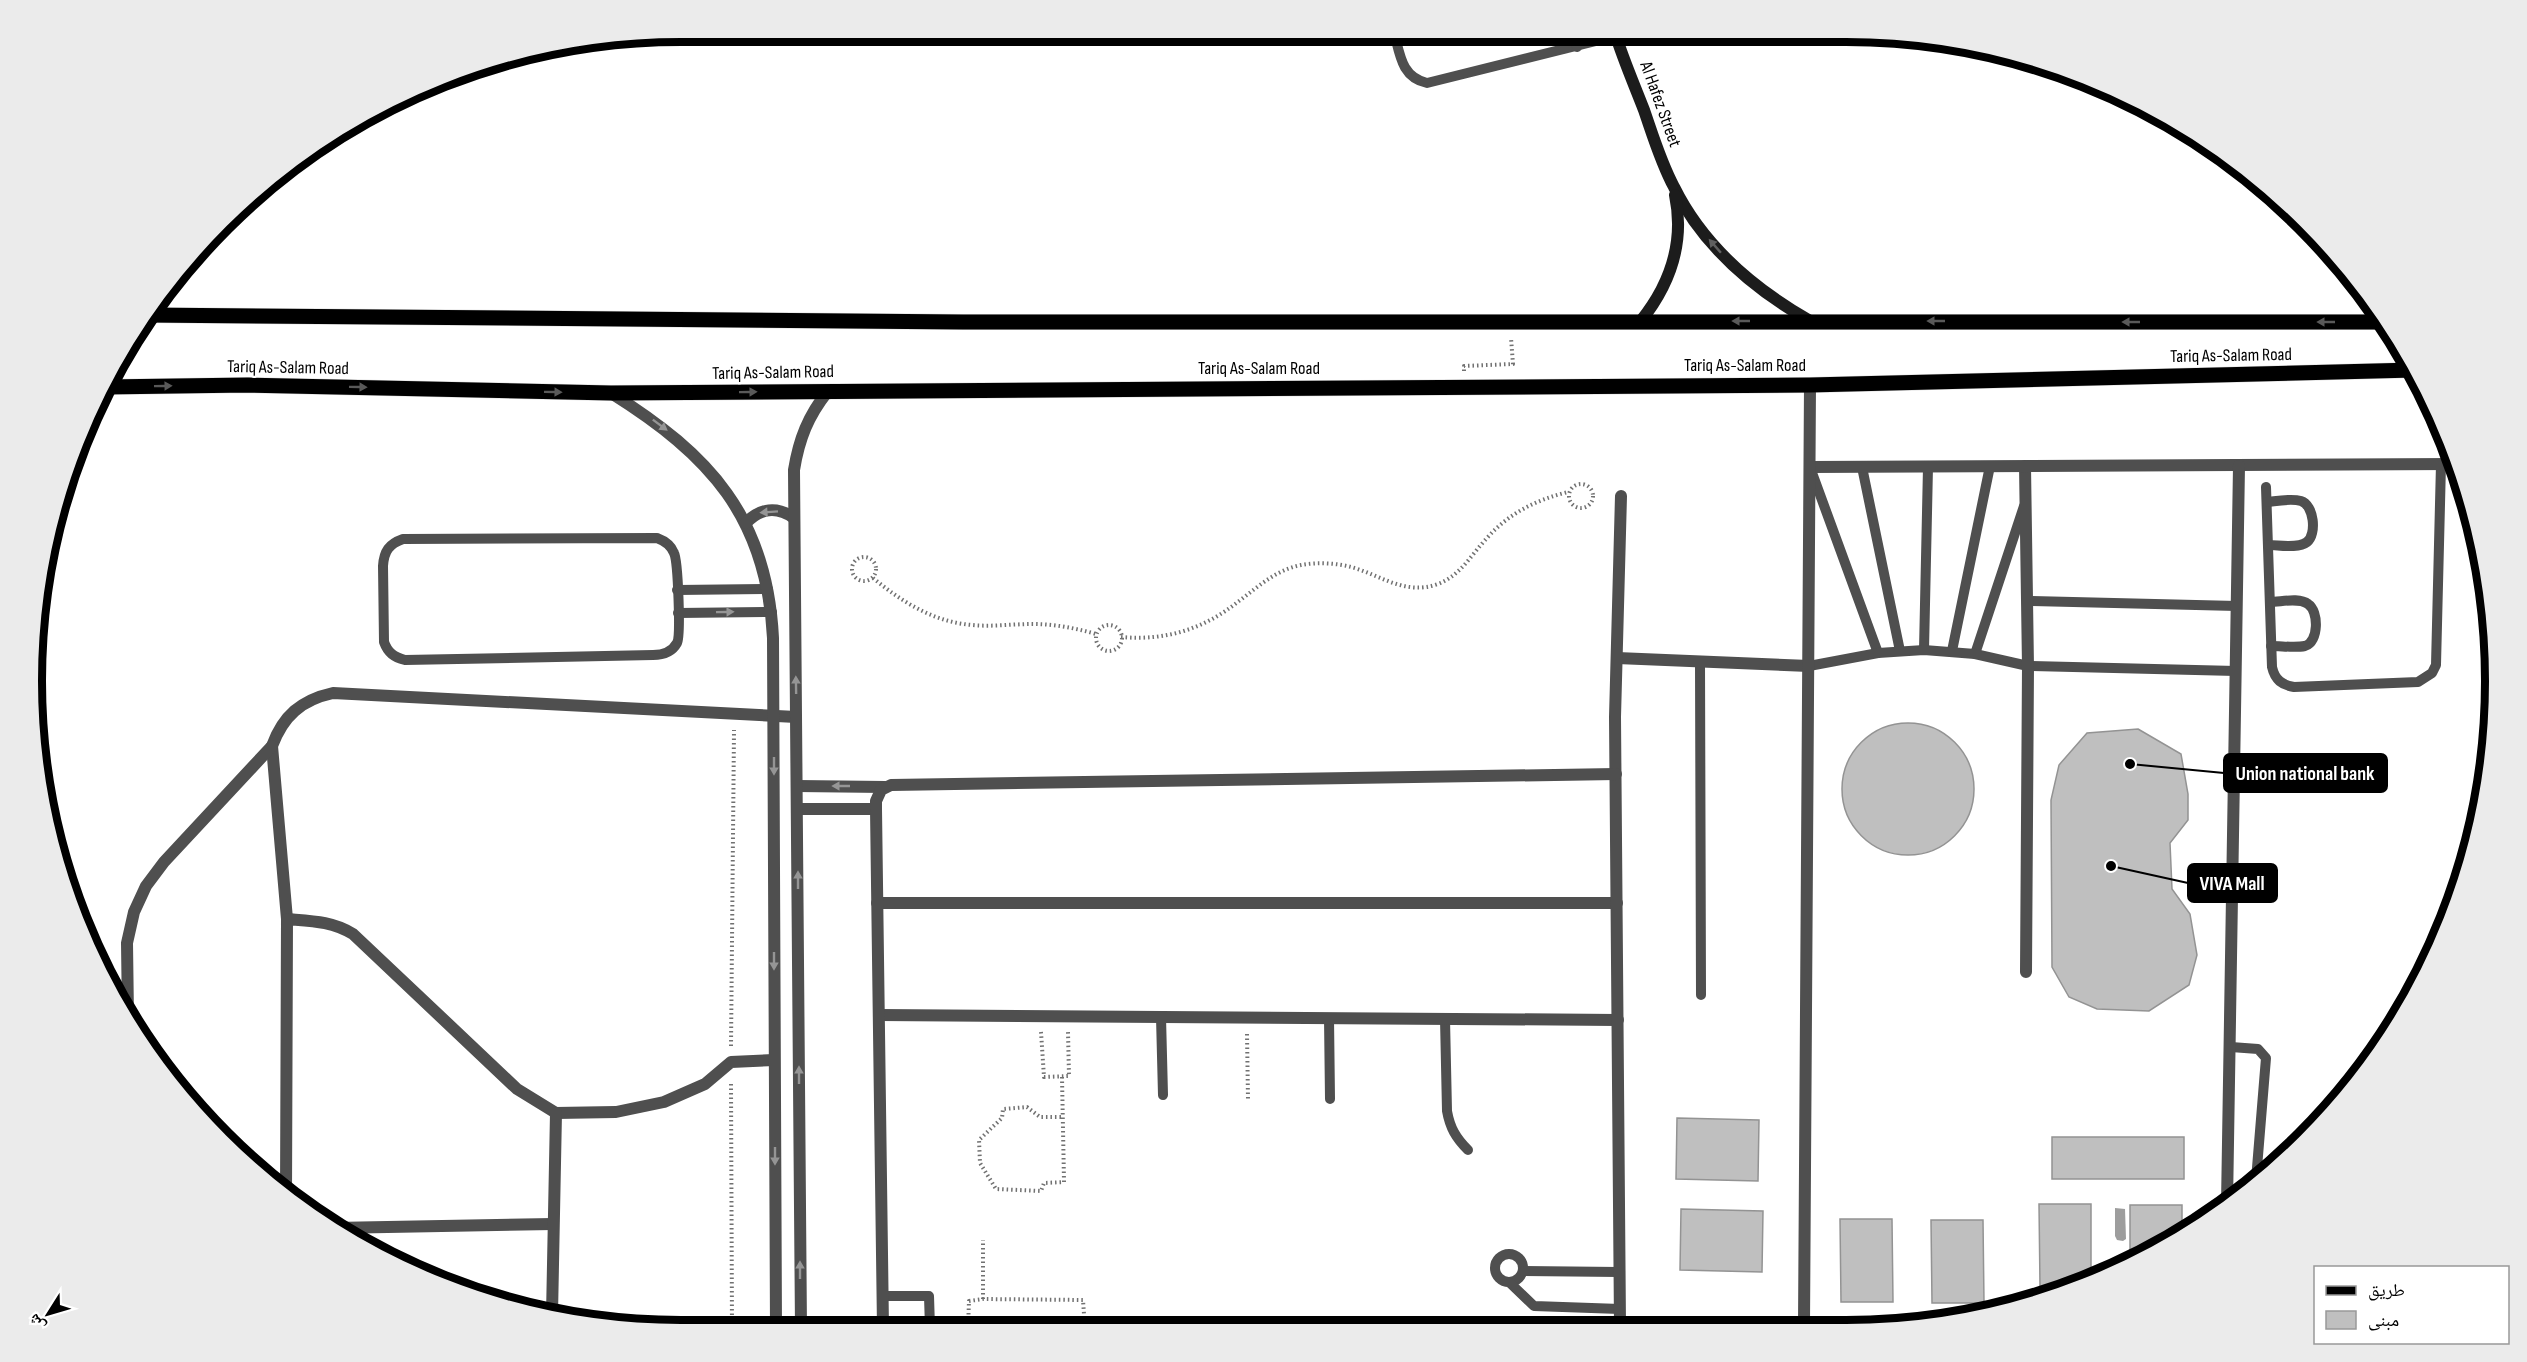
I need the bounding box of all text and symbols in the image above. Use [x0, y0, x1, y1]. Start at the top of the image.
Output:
street label: Al Hafez Street [1635, 58, 1686, 150]
one-way arrow [1709, 239, 1722, 254]
one-way arrow [1731, 316, 1750, 326]
one-way arrow [1926, 316, 1945, 326]
one-way arrow [2121, 317, 2140, 327]
one-way arrow [2316, 317, 2335, 327]
street label: Tariq As-Salam Road [2170, 344, 2292, 367]
street label: Tariq As-Salam Road [1684, 355, 1806, 376]
street label: Tariq As-Salam Road [227, 356, 349, 379]
street label: Tariq As-Salam Road [1198, 358, 1320, 379]
street label: Tariq As-Salam Road [712, 361, 834, 384]
one-way arrow [154, 381, 173, 391]
one-way arrow [349, 382, 368, 392]
one-way arrow [544, 387, 563, 396]
one-way arrow [739, 387, 758, 397]
one-way arrow [652, 419, 667, 431]
one-way arrow [759, 507, 778, 516]
one-way arrow [715, 608, 734, 617]
one-way arrow [791, 676, 801, 695]
callout: Union national bank [2224, 754, 2387, 792]
one-way arrow [769, 756, 778, 775]
text: Union national bank [2235, 762, 2375, 786]
one-way arrow [832, 781, 851, 791]
callout: VIVA Mall [2188, 864, 2277, 902]
one-way arrow [793, 871, 803, 890]
text: VIVA Mall [2200, 872, 2264, 896]
one-way arrow [769, 951, 779, 970]
one-way arrow [794, 1066, 804, 1085]
one-way arrow [770, 1146, 780, 1165]
one-way arrow [795, 1261, 805, 1280]
legend [2314, 1266, 2509, 1344]
text: طريق [2368, 1280, 2405, 1301]
north arrow [18, 1284, 78, 1344]
text: ش [25, 1310, 50, 1335]
text: مبنى [2368, 1310, 2399, 1331]

